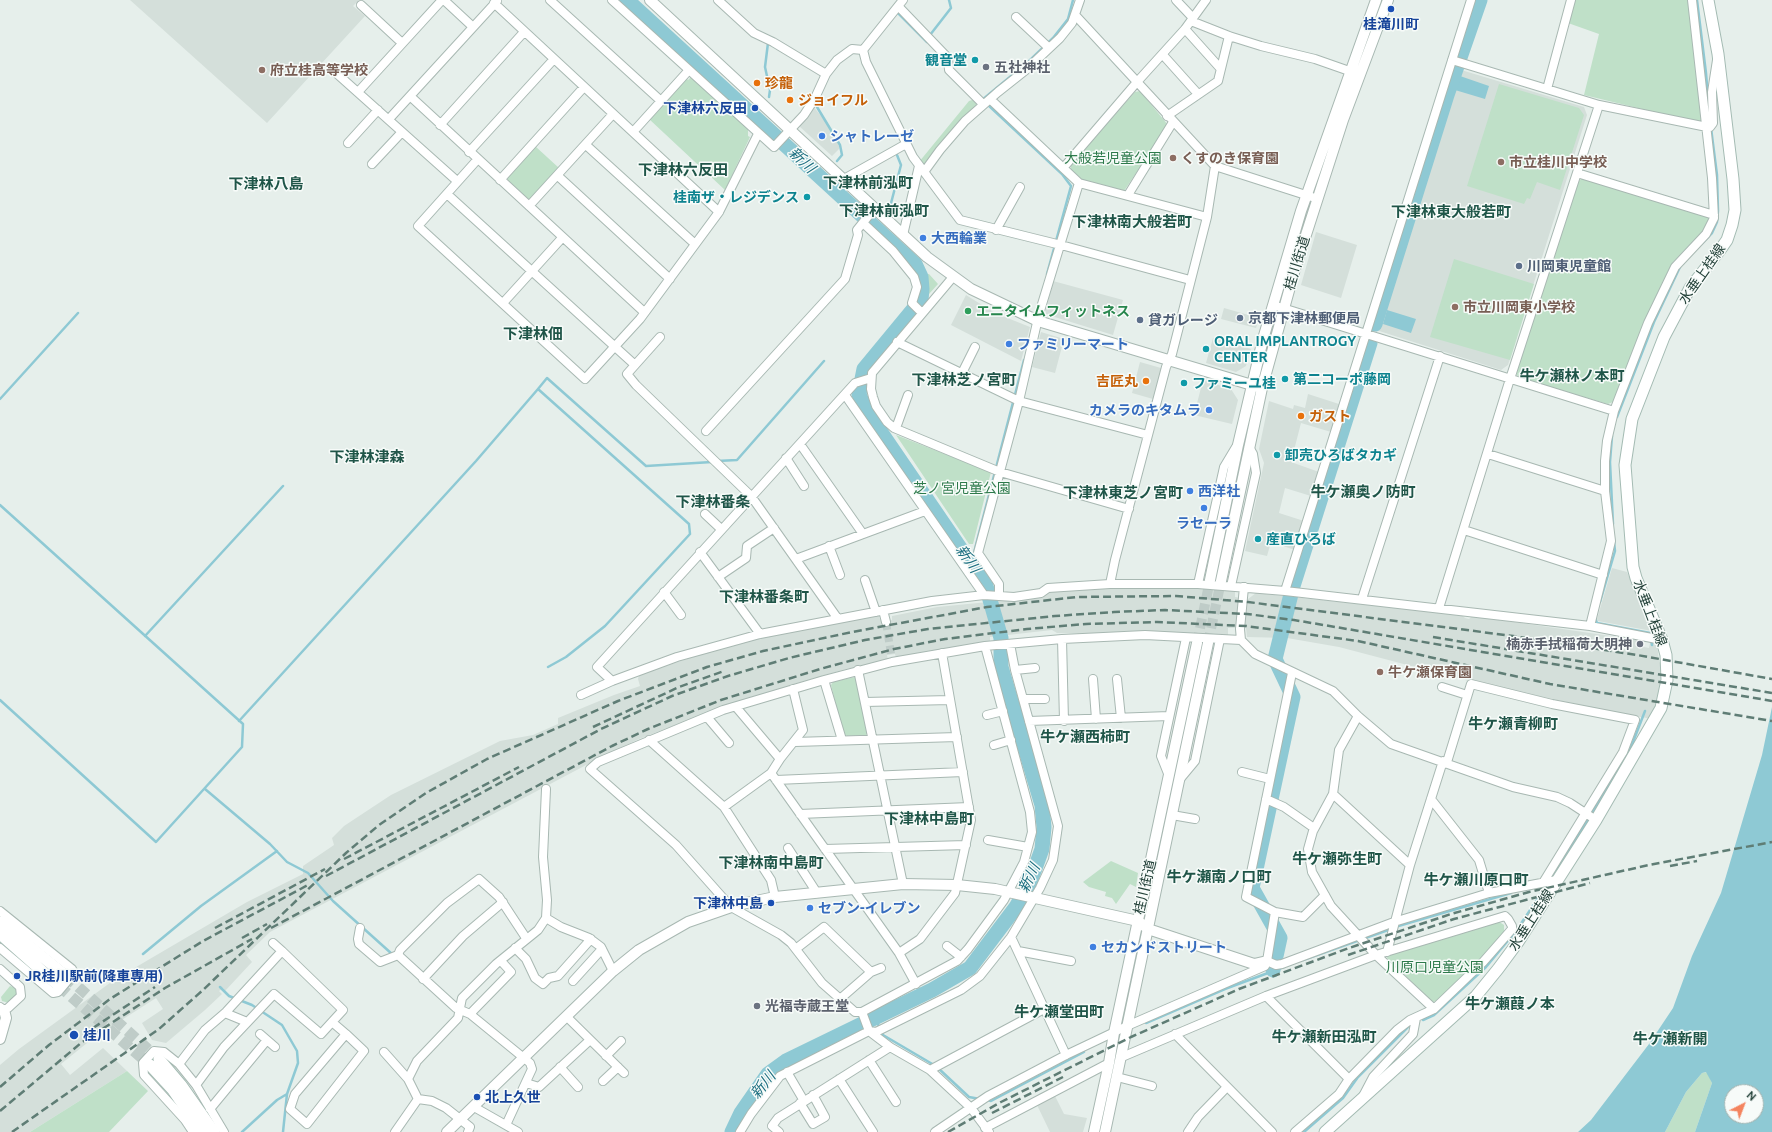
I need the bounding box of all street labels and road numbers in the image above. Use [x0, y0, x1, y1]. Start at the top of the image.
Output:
street label: 桂川街道 [1281, 234, 1313, 292]
street label: 水垂上桂線 [1675, 241, 1729, 307]
street label: 水垂上桂線 [1630, 577, 1670, 649]
street label: 桂川街道 [1131, 858, 1159, 916]
street label: 水垂上桂線 [1505, 886, 1557, 954]

